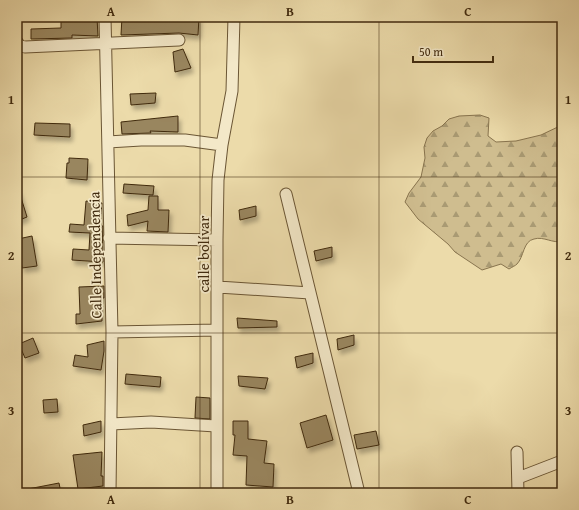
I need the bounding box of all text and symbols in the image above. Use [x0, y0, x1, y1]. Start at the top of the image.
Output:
text: A [107, 2, 116, 21]
text: B [286, 2, 294, 21]
text: C [464, 2, 472, 21]
scale bar [413, 38, 493, 64]
text: 50 m [419, 43, 443, 60]
text: 1 [8, 90, 14, 109]
text: 1 [565, 90, 571, 109]
street label: Calle Independencia [83, 191, 107, 319]
street label: calle bolívar [193, 216, 214, 292]
text: 2 [8, 246, 15, 265]
text: 2 [565, 246, 572, 265]
text: 3 [8, 401, 14, 420]
text: 3 [565, 401, 571, 420]
text: A [107, 490, 116, 509]
text: B [286, 490, 294, 509]
text: C [464, 490, 472, 509]

